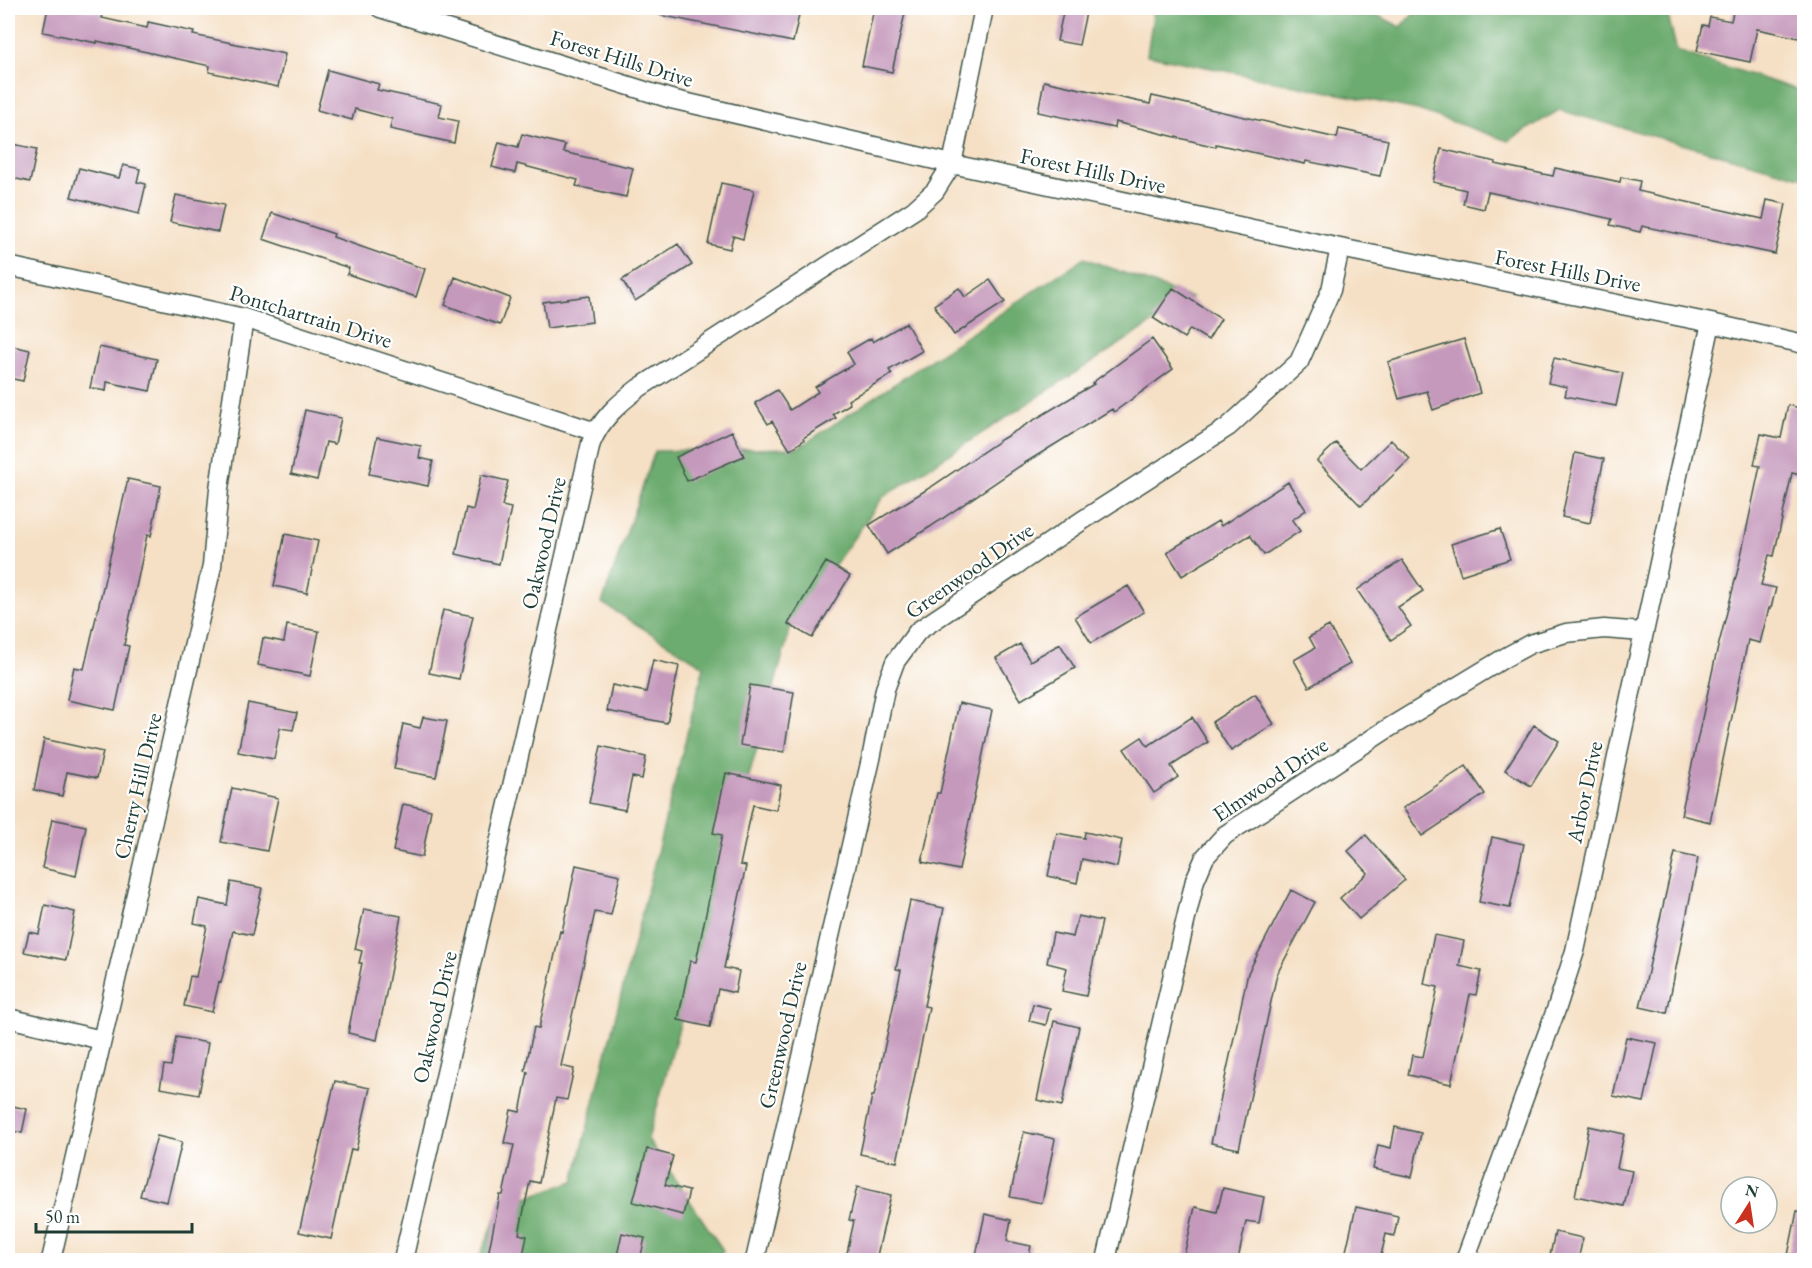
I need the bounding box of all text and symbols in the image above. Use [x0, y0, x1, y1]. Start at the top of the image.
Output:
street label: Forest Hills Drive [547, 23, 697, 94]
street label: Forest Hills Drive [1017, 141, 1169, 200]
street label: Forest Hills Drive [1492, 242, 1644, 299]
street label: Pontchartrain Drive [226, 278, 396, 355]
street label: Oakwood Drive [514, 474, 573, 612]
street label: Greenwood Drive [899, 515, 1039, 625]
street label: Cherry Hill Drive [107, 710, 169, 862]
street label: Elmwood Drive [1207, 730, 1334, 829]
street label: Arbor Drive [1559, 738, 1610, 847]
street label: Oakwood Drive [405, 948, 464, 1086]
street label: Greenwood Drive [751, 958, 814, 1112]
north arrow [1719, 1175, 1779, 1235]
text: N [1743, 1179, 1761, 1202]
scale bar [36, 1196, 192, 1234]
text: 50 m [45, 1205, 80, 1228]

